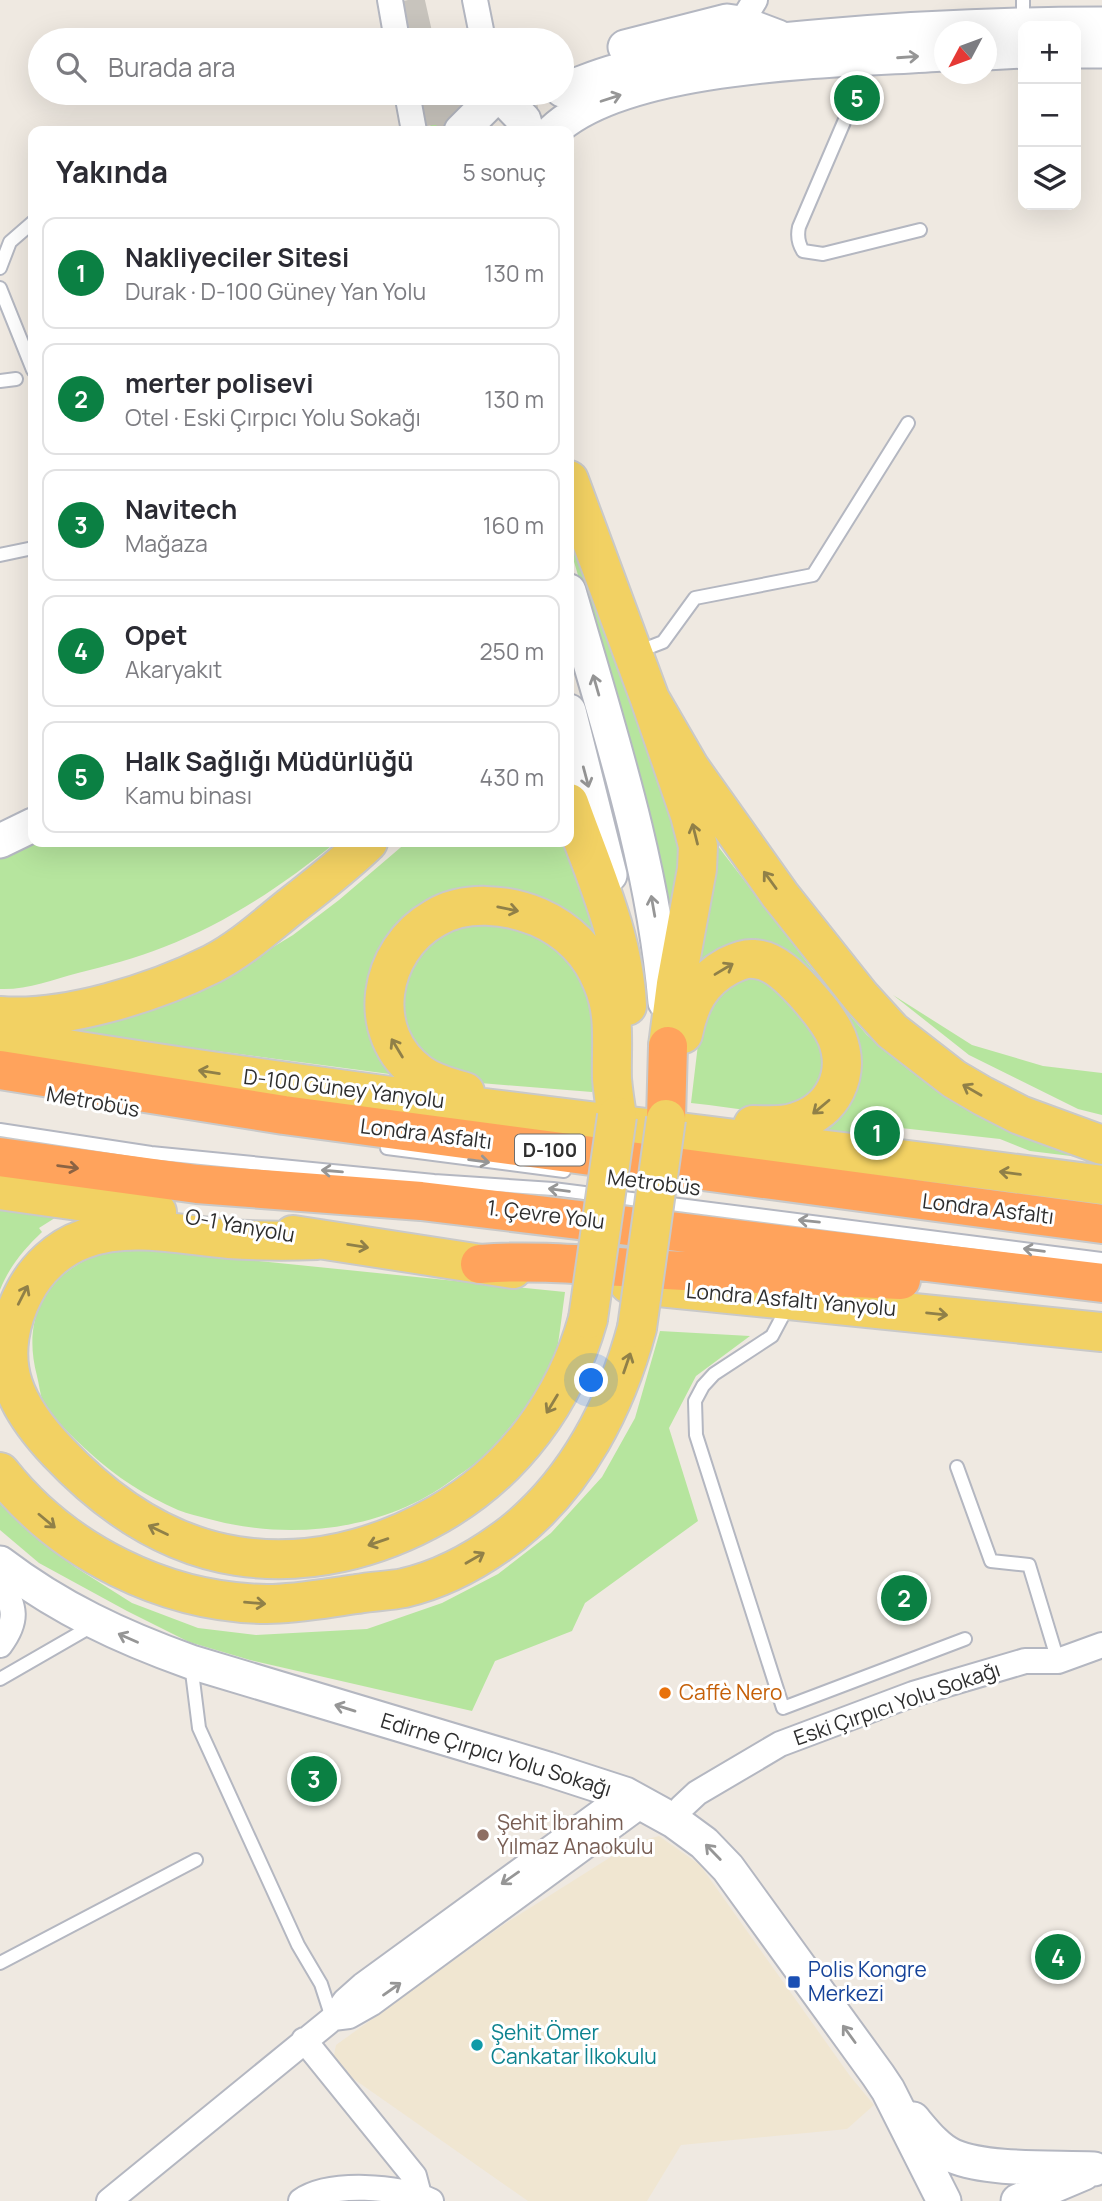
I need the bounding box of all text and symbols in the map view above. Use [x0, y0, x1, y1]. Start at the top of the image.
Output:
north arrow [934, 21, 997, 84]
map controls [1018, 21, 1081, 210]
button: + [1018, 21, 1081, 84]
search box [28, 28, 574, 105]
icon: search [52, 48, 90, 86]
text: Burada ara [108, 49, 235, 85]
one-way arrow [897, 50, 920, 63]
pin: 5 [834, 72, 880, 124]
button: − [1018, 84, 1081, 147]
one-way arrow [600, 90, 622, 103]
button: layers [1018, 147, 1081, 210]
text: Yakında [56, 151, 168, 192]
text: 5 sonuç [462, 156, 546, 188]
text: Nakliyeciler Sitesi [125, 239, 349, 275]
text: 1 [76, 257, 86, 289]
text: 130 m [484, 257, 544, 289]
text: Durak · D-100 Güney Yan Yolu [125, 275, 426, 307]
text: merter polisevi [125, 365, 314, 401]
text: 2 [74, 383, 88, 415]
text: 130 m [484, 383, 544, 415]
text: Otel · Eski Çırpıcı Yolu Sokağı [125, 401, 421, 433]
text: Navitech [125, 491, 237, 527]
text: 3 [74, 509, 88, 541]
text: 160 m [483, 509, 544, 541]
text: Mağaza [125, 527, 208, 559]
text: Opet [125, 617, 187, 653]
text: 4 [74, 635, 88, 667]
text: 250 m [479, 635, 544, 667]
text: Akaryakıt [125, 653, 222, 685]
one-way arrow [589, 675, 602, 697]
text: Halk Sağlığı Müdürlüğü [125, 743, 413, 779]
text: 5 [74, 761, 88, 793]
text: 430 m [480, 761, 544, 793]
one-way arrow [580, 765, 593, 788]
text: Kamu binası [125, 779, 252, 811]
one-way arrow [688, 823, 701, 846]
one-way arrow [763, 871, 777, 890]
one-way arrow [646, 895, 659, 917]
one-way arrow [496, 902, 519, 916]
one-way arrow [713, 962, 733, 976]
one-way arrow [390, 1038, 404, 1058]
street label: D-100 Güney Yanyolu [242, 1062, 446, 1114]
one-way arrow [198, 1065, 220, 1078]
street label: Metrobüs [44, 1079, 142, 1123]
one-way arrow [962, 1082, 982, 1096]
one-way arrow [813, 1099, 831, 1115]
pin: 1 [854, 1107, 900, 1159]
street label: Londra Asfaltı [359, 1111, 494, 1155]
road number: D-100 [515, 1134, 585, 1166]
one-way arrow [467, 1155, 490, 1168]
one-way arrow [56, 1160, 78, 1173]
street label: Metrobüs [606, 1162, 703, 1202]
one-way arrow [321, 1164, 344, 1177]
one-way arrow [999, 1166, 1022, 1179]
one-way arrow [548, 1184, 570, 1197]
street label: Londra Asfaltı [921, 1186, 1056, 1230]
street label: 1. Çevre Yolu [486, 1193, 606, 1235]
street label: O-1 Yanyolu [183, 1202, 297, 1248]
one-way arrow [798, 1215, 820, 1228]
one-way arrow [346, 1240, 369, 1253]
one-way arrow [1023, 1244, 1046, 1257]
street label: Londra Asfaltı Yanyolu [685, 1276, 897, 1322]
one-way arrow [16, 1286, 30, 1306]
one-way arrow [925, 1308, 948, 1321]
one-way arrow [622, 1353, 634, 1375]
your location [574, 1363, 608, 1397]
one-way arrow [545, 1393, 559, 1413]
one-way arrow [37, 1513, 55, 1529]
one-way arrow [148, 1522, 169, 1536]
one-way arrow [367, 1537, 389, 1549]
one-way arrow [465, 1551, 485, 1565]
pin: 2 [881, 1572, 927, 1624]
one-way arrow [243, 1596, 266, 1609]
one-way arrow [118, 1631, 140, 1644]
street label: Eski Çırpıcı Yolu Sokağı [790, 1655, 1004, 1752]
place label: Caffè Nero [679, 1678, 783, 1706]
marker: Caffè Nero [657, 1685, 673, 1701]
one-way arrow [334, 1701, 356, 1714]
street label: Edirne Çırpıcı Yolu Sokağı [378, 1706, 615, 1802]
pin: 3 [291, 1753, 337, 1805]
place label: Şehit İbrahim Yılmaz Anaokulu [497, 1808, 653, 1860]
marker: Şehit İbrahim Yılmaz Anaokulu [475, 1827, 491, 1843]
one-way arrow [704, 1844, 721, 1861]
one-way arrow [501, 1871, 520, 1885]
pin: 4 [1035, 1931, 1081, 1983]
place label: Polis Kongre Merkezi [808, 1955, 927, 2007]
marker: Polis Kongre Merkezi [786, 1974, 802, 1990]
one-way arrow [382, 1982, 401, 1996]
place label: Şehit Ömer Cankatar İlkokulu [491, 2018, 657, 2070]
one-way arrow [842, 2025, 856, 2044]
marker: Şehit Ömer Cankatar İlkokulu [469, 2037, 485, 2053]

